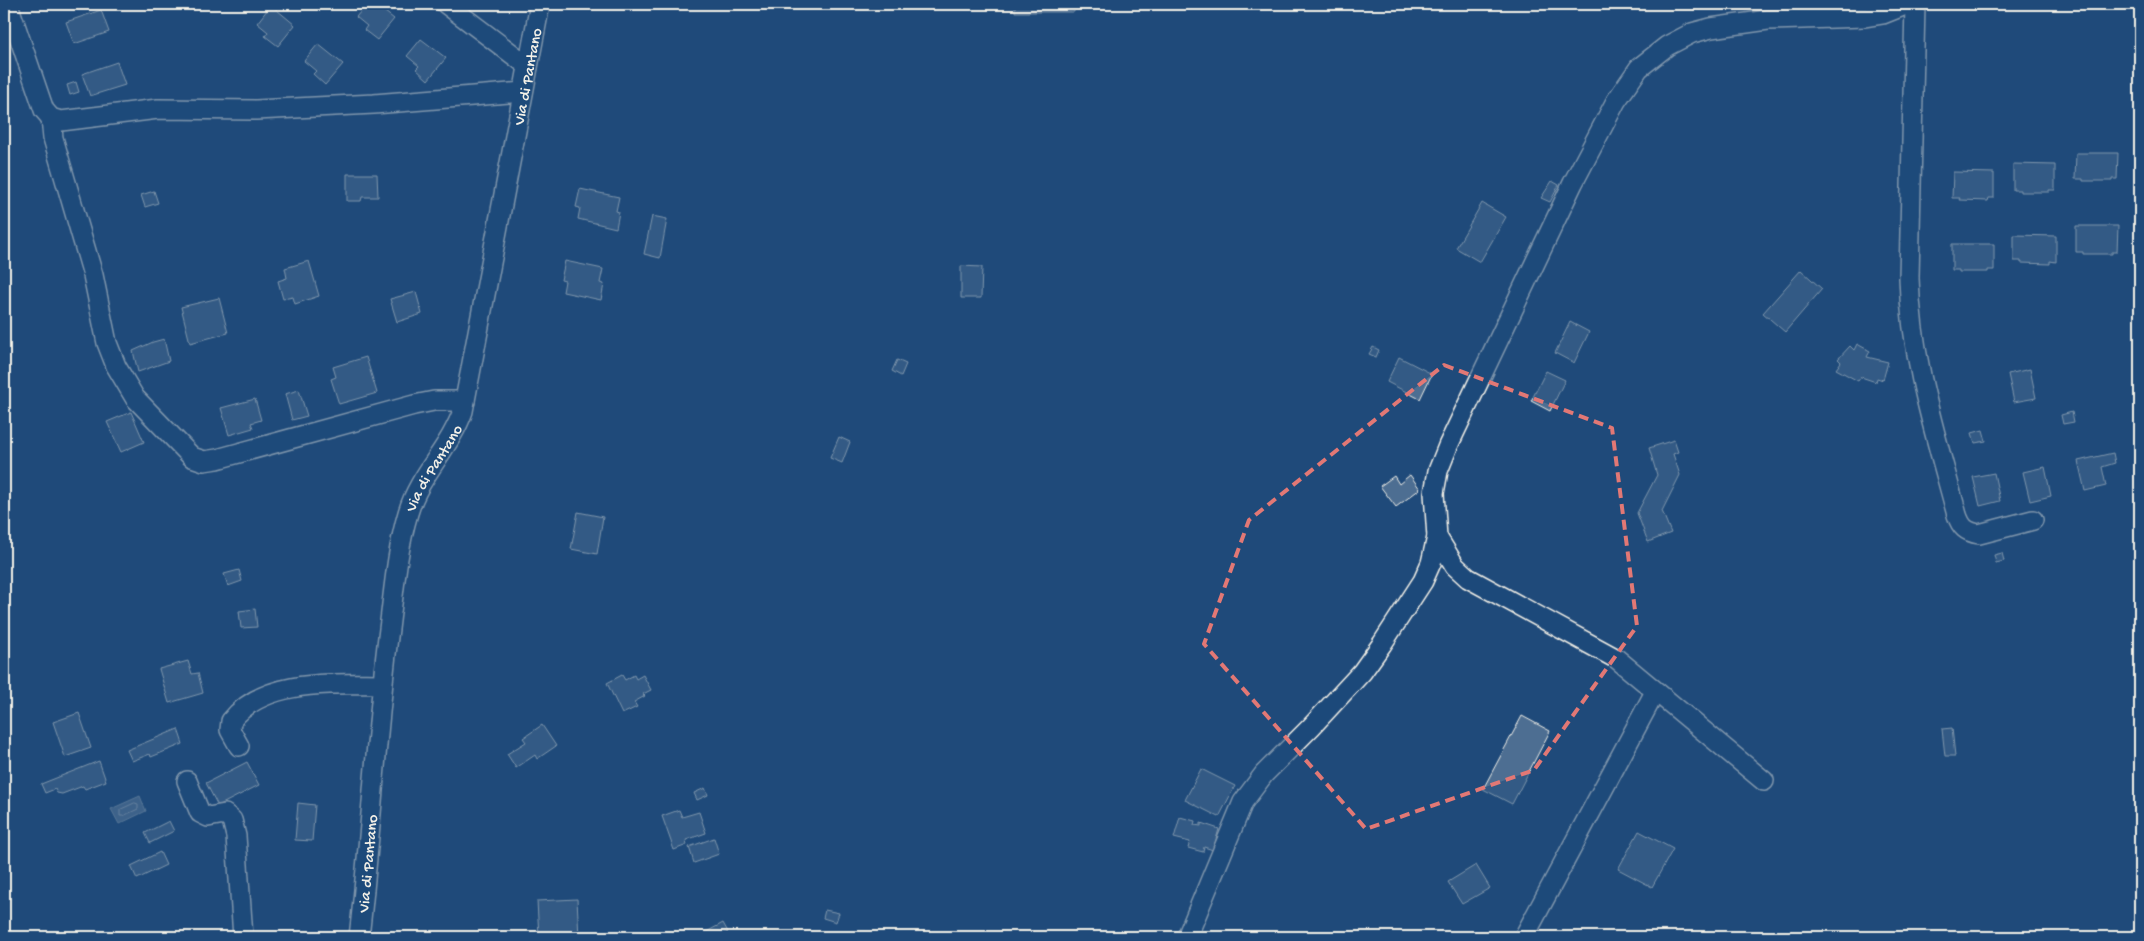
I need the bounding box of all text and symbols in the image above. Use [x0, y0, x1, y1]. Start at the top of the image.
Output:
street label: Via di Pantano [511, 27, 548, 128]
street label: Via di Pantano [403, 422, 469, 516]
street label: Via di Pantano [356, 814, 384, 915]

